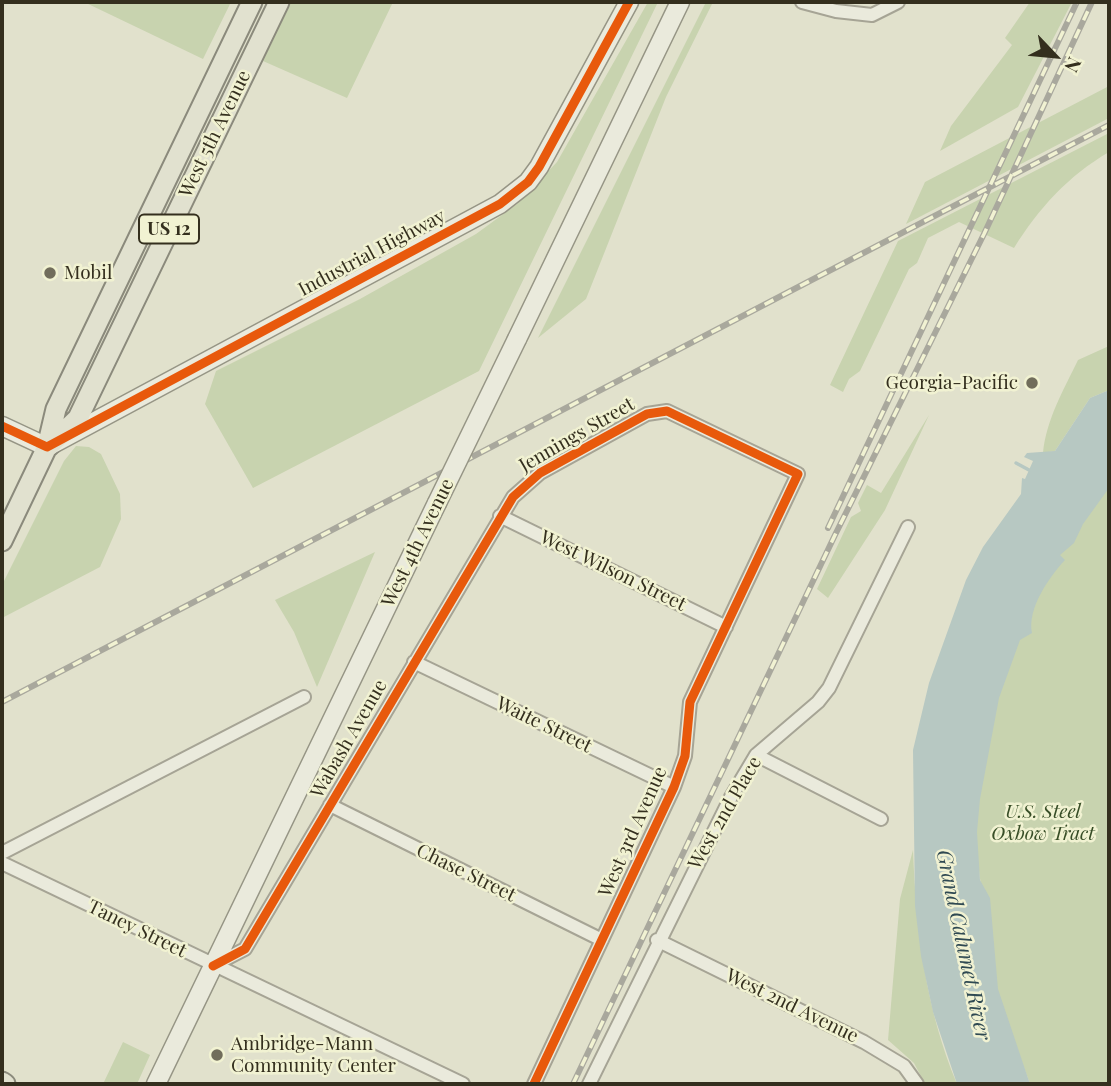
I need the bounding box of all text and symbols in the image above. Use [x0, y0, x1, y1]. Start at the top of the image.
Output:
north arrow [1020, 21, 1090, 91]
text: N [1059, 53, 1089, 77]
street label: West 5th Avenue [174, 67, 256, 201]
street label: Industrial Highway [295, 205, 449, 301]
road number: US 12 [139, 214, 199, 244]
place label: Mobil [64, 262, 112, 284]
marker: Mobil [42, 265, 58, 281]
place label: Georgia-Pacific [886, 372, 1018, 394]
marker: Georgia-Pacific [1024, 375, 1040, 391]
street label: Jennings Street [515, 393, 639, 477]
street label: West 4th Avenue [377, 475, 459, 611]
street label: West Wilson Street [536, 526, 690, 616]
street label: Wabash Avenue [306, 676, 392, 802]
street label: Waite Street [493, 692, 595, 758]
street label: West 2nd Place [684, 753, 766, 873]
street label: West 3rd Avenue [594, 763, 672, 901]
park label: U.S. Steel Oxbow Tract [991, 801, 1095, 845]
street label: Chase Street [413, 839, 519, 907]
water label: Grand Calumet River [931, 848, 995, 1042]
street label: Taney Street [84, 895, 190, 963]
street label: West 2nd Avenue [722, 964, 862, 1048]
place label: Ambridge-Mann Community Center [231, 1033, 396, 1077]
marker: Ambridge-Mann Community Center [209, 1047, 225, 1063]

